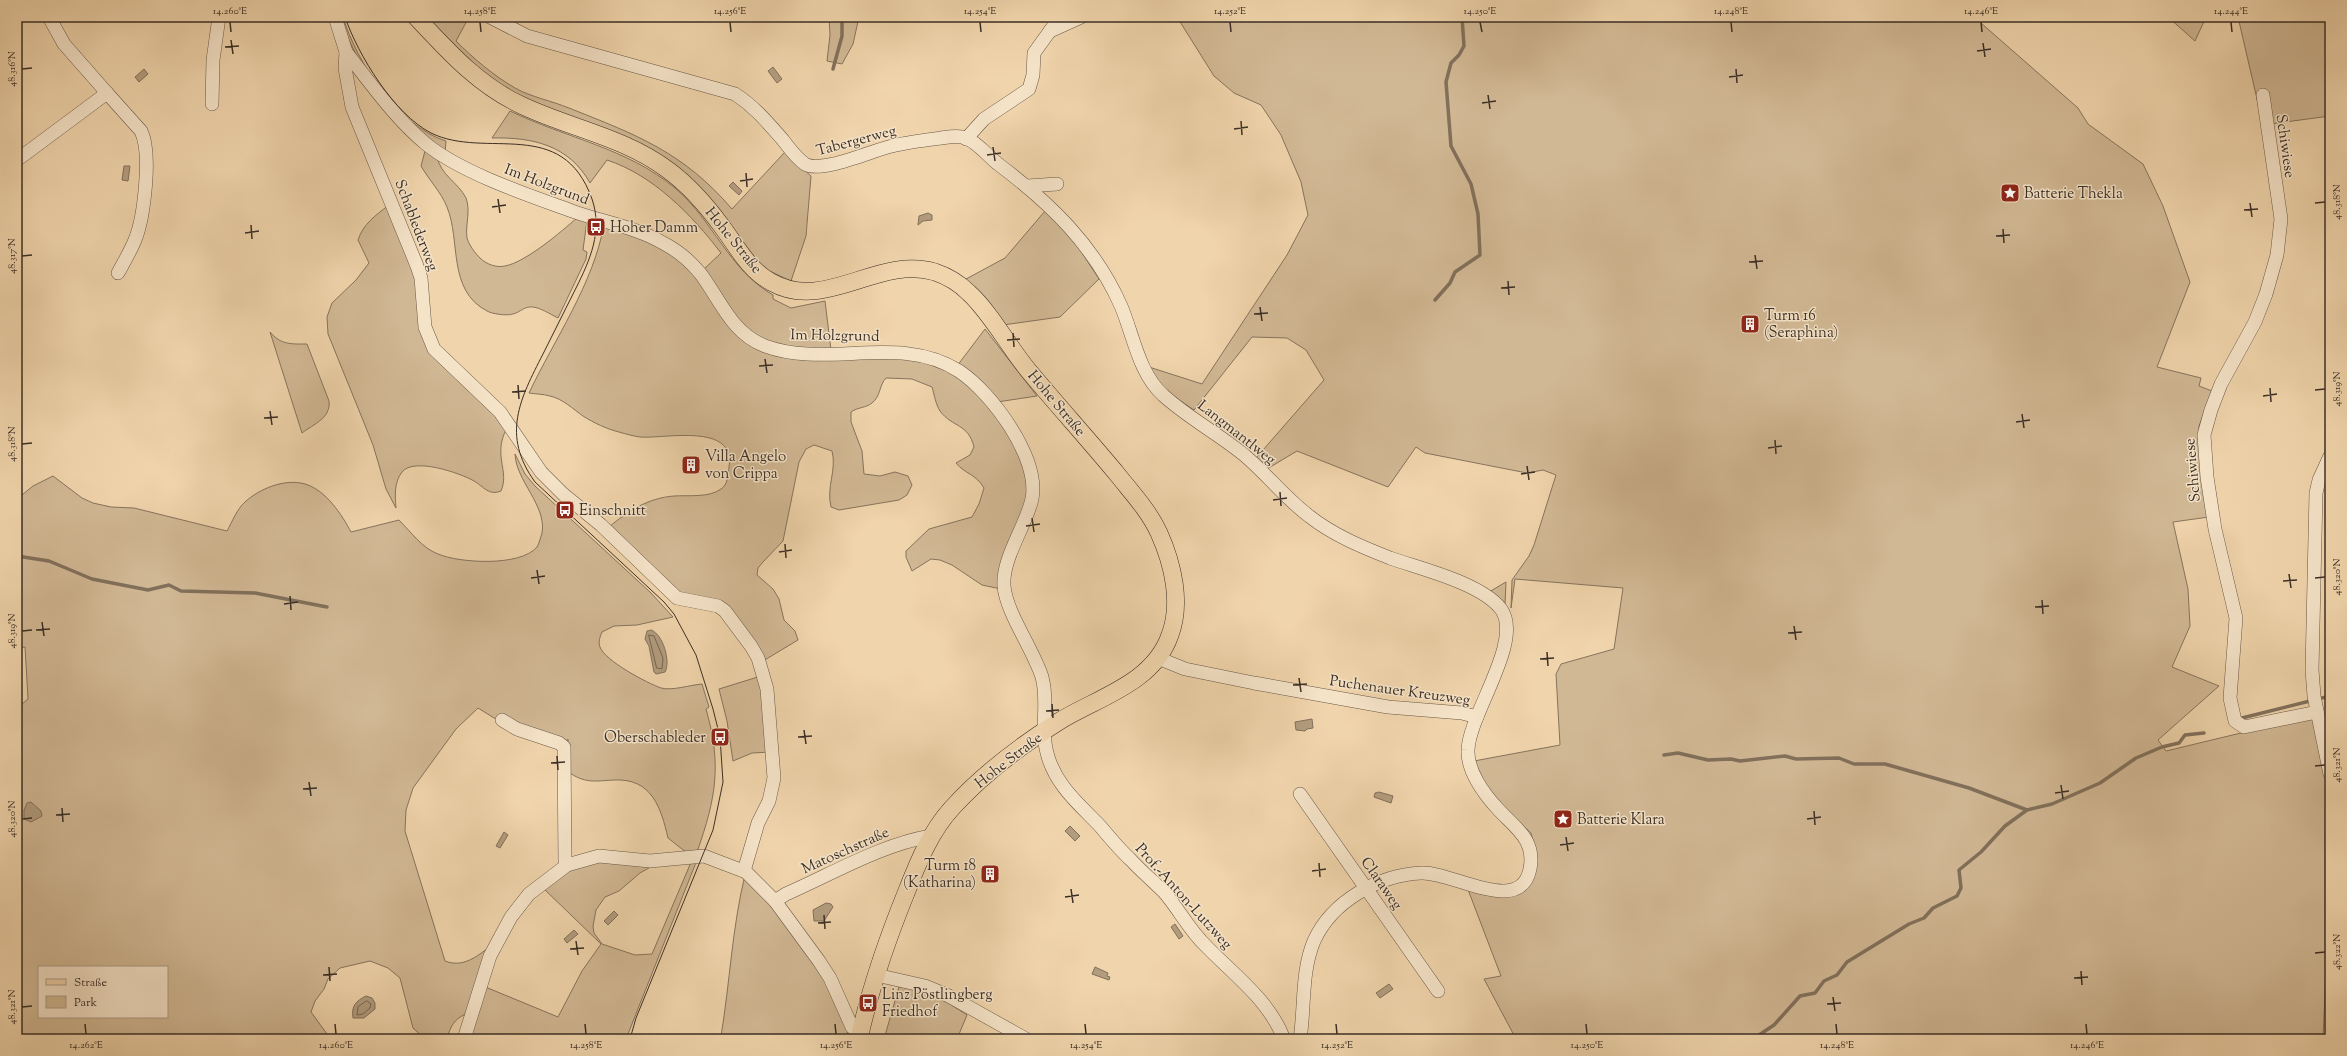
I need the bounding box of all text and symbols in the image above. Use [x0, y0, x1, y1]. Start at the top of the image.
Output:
text: 14.260°E [213, 4, 247, 19]
text: 14.258°E [464, 4, 496, 19]
text: 14.256°E [714, 4, 746, 19]
text: 14.254°E [964, 4, 996, 19]
text: 14.252°E [1214, 4, 1246, 19]
text: 14.250°E [1464, 4, 1496, 19]
text: 14.248°E [1714, 4, 1748, 19]
text: 14.246°E [1964, 4, 1998, 19]
text: 14.244°E [2214, 4, 2248, 19]
text: 48.316°N [5, 51, 20, 87]
street label: Schiwiese [2270, 113, 2299, 179]
street label: Tabergerweg [814, 121, 899, 162]
street label: Im Holzgrund [501, 160, 592, 211]
street label: Schablederweg [389, 177, 443, 274]
place icon: Batterie Thekla [1999, 182, 2021, 204]
place label: Batterie Thekla [2024, 184, 2123, 205]
text: 48.318°N [2330, 184, 2345, 220]
street label: Hohe Straße [699, 203, 766, 279]
bus stop icon: Hoher Damm [585, 216, 607, 238]
place label: Hoher Damm [610, 218, 699, 239]
text: 48.317°N [5, 238, 20, 274]
place label: Turm 16 (Seraphina) [1764, 306, 1838, 344]
building icon: Turm 16 (Seraphina) [1739, 313, 1761, 335]
street label: Im Holzgrund [790, 325, 880, 348]
street label: Hohe Straße [1022, 366, 1090, 441]
text: 48.319°N [2330, 371, 2345, 407]
street label: Langmantlweg [1192, 396, 1280, 470]
text: 48.318°N [5, 426, 20, 462]
street label: Schiwiese [2180, 437, 2207, 503]
place label: Villa Angelo von Crippa [705, 447, 786, 485]
building icon: Villa Angelo von Crippa [680, 454, 702, 476]
bus stop icon: Einschnitt [554, 499, 576, 521]
place label: Einschnitt [579, 501, 646, 522]
text: 48.320°N [2330, 559, 2345, 595]
text: 48.319°N [5, 613, 20, 649]
street label: Puchenauer Kreuzweg [1328, 671, 1471, 712]
bus stop icon: Oberschableder [709, 726, 731, 748]
place label: Oberschableder [604, 728, 706, 749]
street label: Hohe Straße [971, 728, 1047, 794]
text: 48.321°N [2330, 747, 2345, 783]
text: 48.320°N [5, 801, 20, 837]
place icon: Batterie Klara [1552, 808, 1574, 830]
place label: Batterie Klara [1577, 810, 1665, 831]
street label: Matoschstraße [799, 823, 893, 880]
street label: Prof.-Anton-Lutzweg [1129, 839, 1236, 955]
street label: Claraweg [1355, 853, 1407, 915]
place label: Turm 18 (Katharina) [903, 856, 976, 894]
building icon: Turm 18 (Katharina) [979, 863, 1001, 885]
text: 48.322°N [2330, 934, 2345, 970]
legend [38, 966, 168, 1018]
text: Straße [74, 974, 108, 992]
place label: Linz Pöstlingberg Friedhof [882, 985, 993, 1023]
text: 48.321°N [5, 989, 20, 1025]
bus stop icon: Linz Pöstlingberg Friedhof [857, 992, 879, 1014]
text: Park [74, 994, 97, 1012]
text: 14.262°E [69, 1038, 103, 1053]
text: 14.260°E [319, 1038, 353, 1053]
text: 14.258°E [570, 1038, 602, 1053]
text: 14.256°E [820, 1038, 852, 1053]
text: 14.254°E [1070, 1038, 1102, 1053]
text: 14.252°E [1321, 1038, 1353, 1053]
text: 14.250°E [1571, 1038, 1603, 1053]
text: 14.248°E [1820, 1038, 1854, 1053]
text: 14.246°E [2070, 1038, 2104, 1053]

